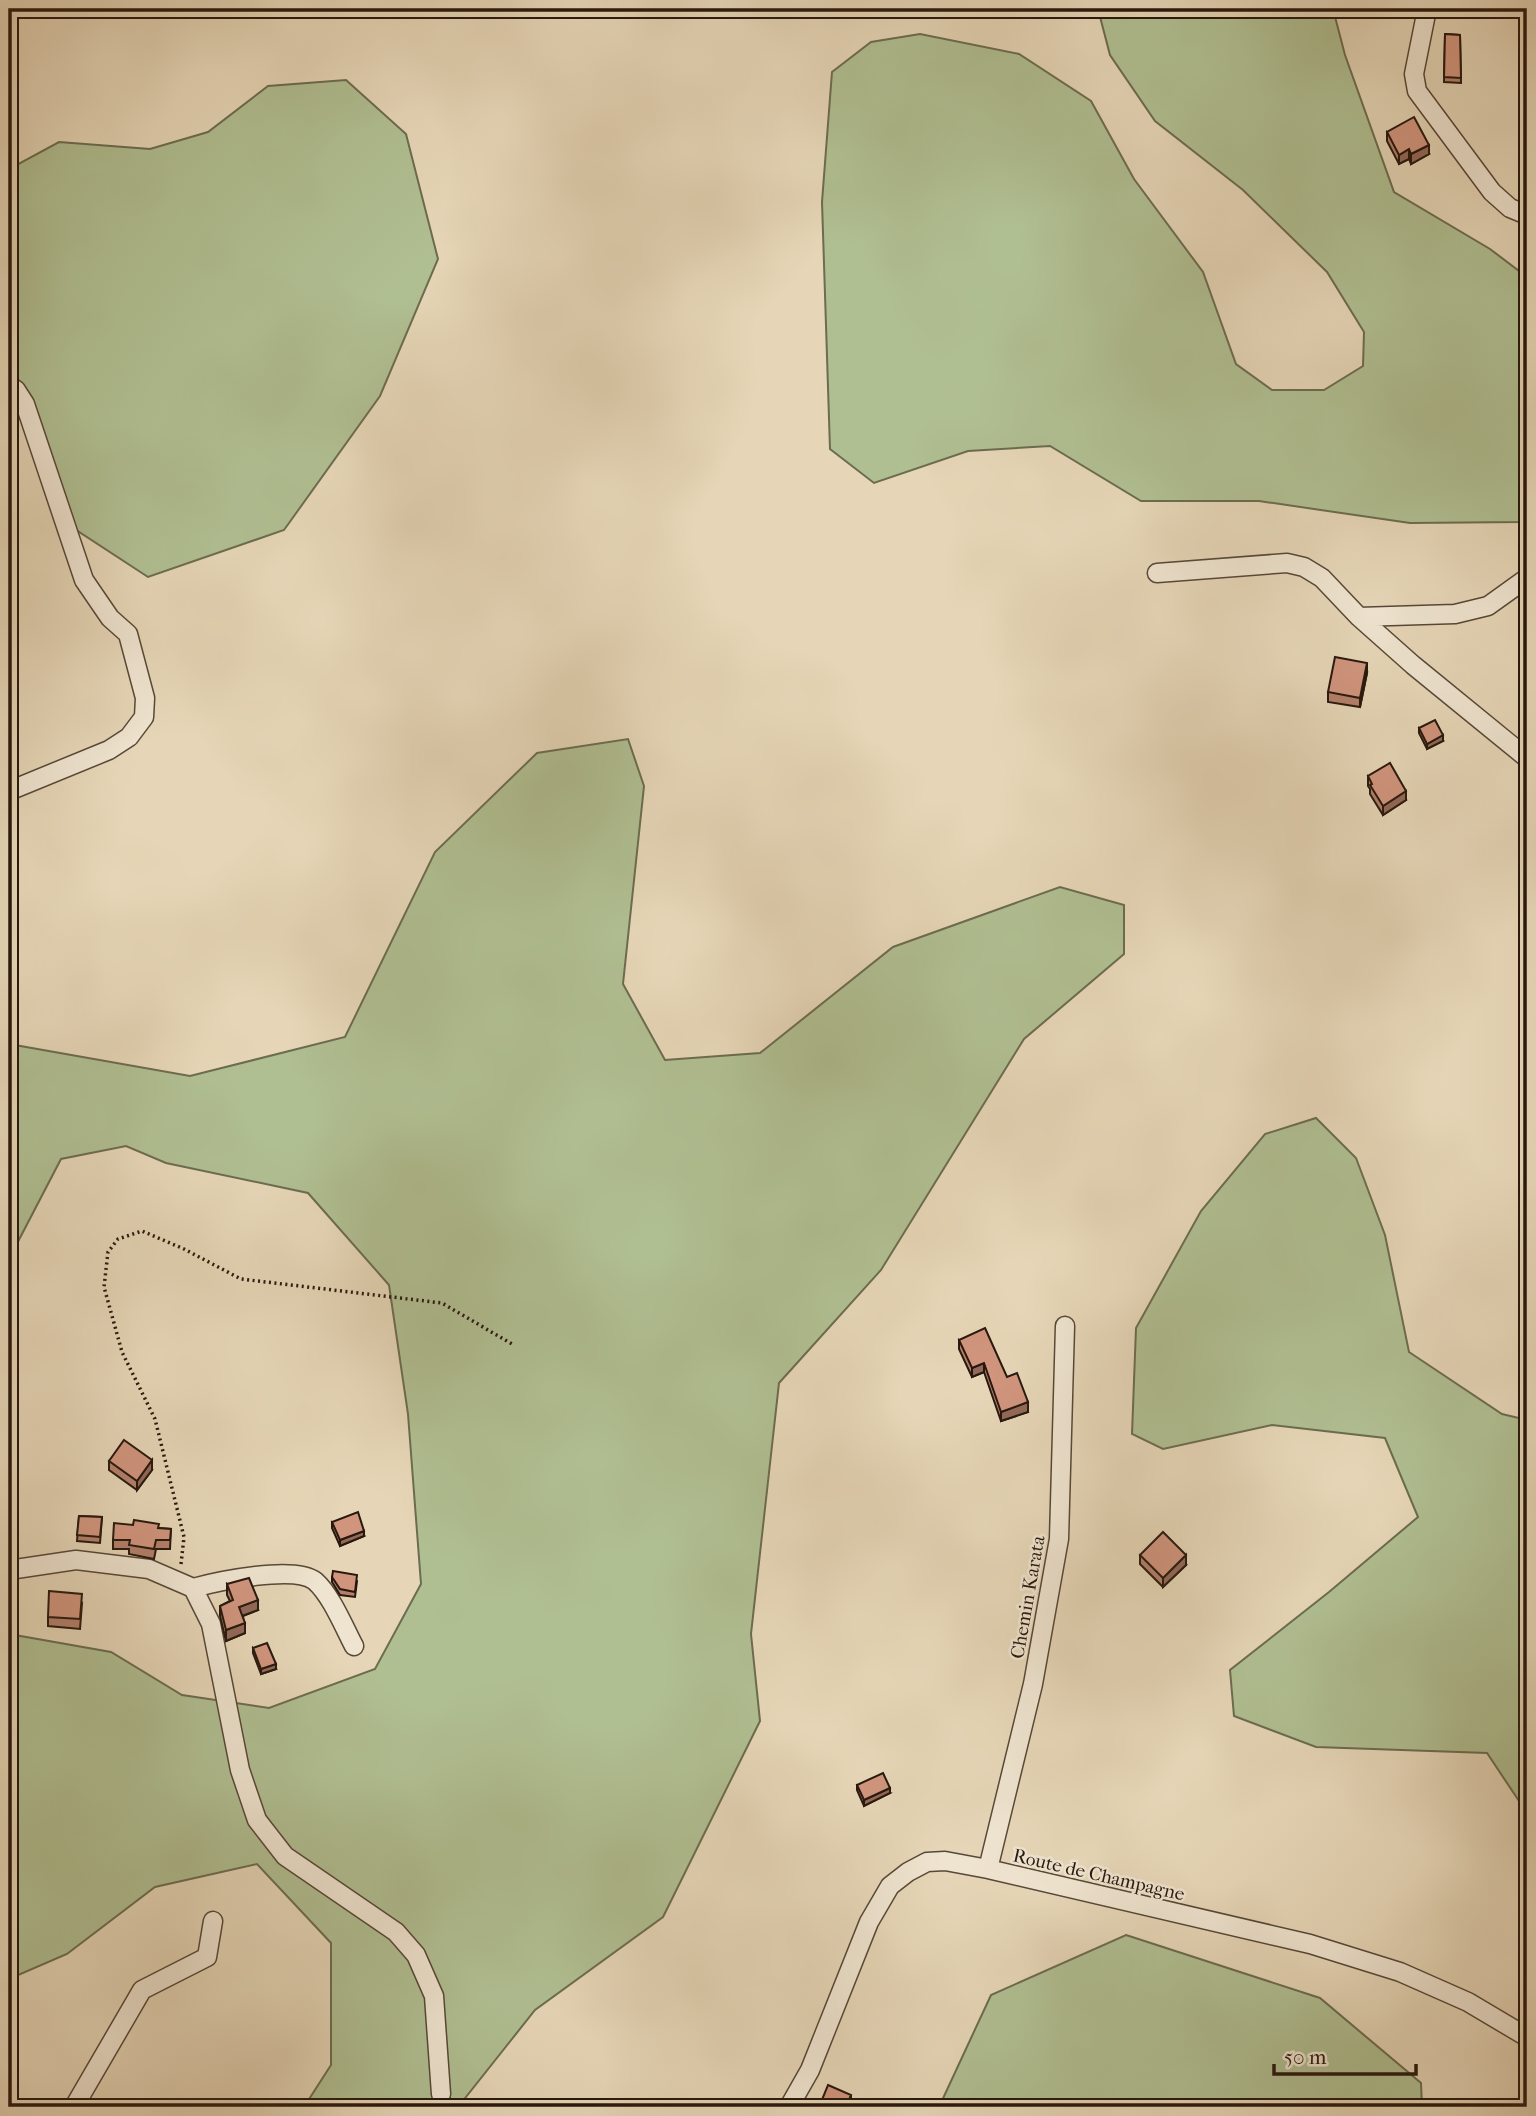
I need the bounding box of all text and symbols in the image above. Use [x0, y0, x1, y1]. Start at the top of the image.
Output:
street label: Chemin Karata [1006, 1534, 1050, 1660]
street label: Route de Champagne [1011, 1845, 1187, 1905]
scale bar [1274, 2032, 1415, 2076]
text: 50 m [1284, 2045, 1327, 2069]

